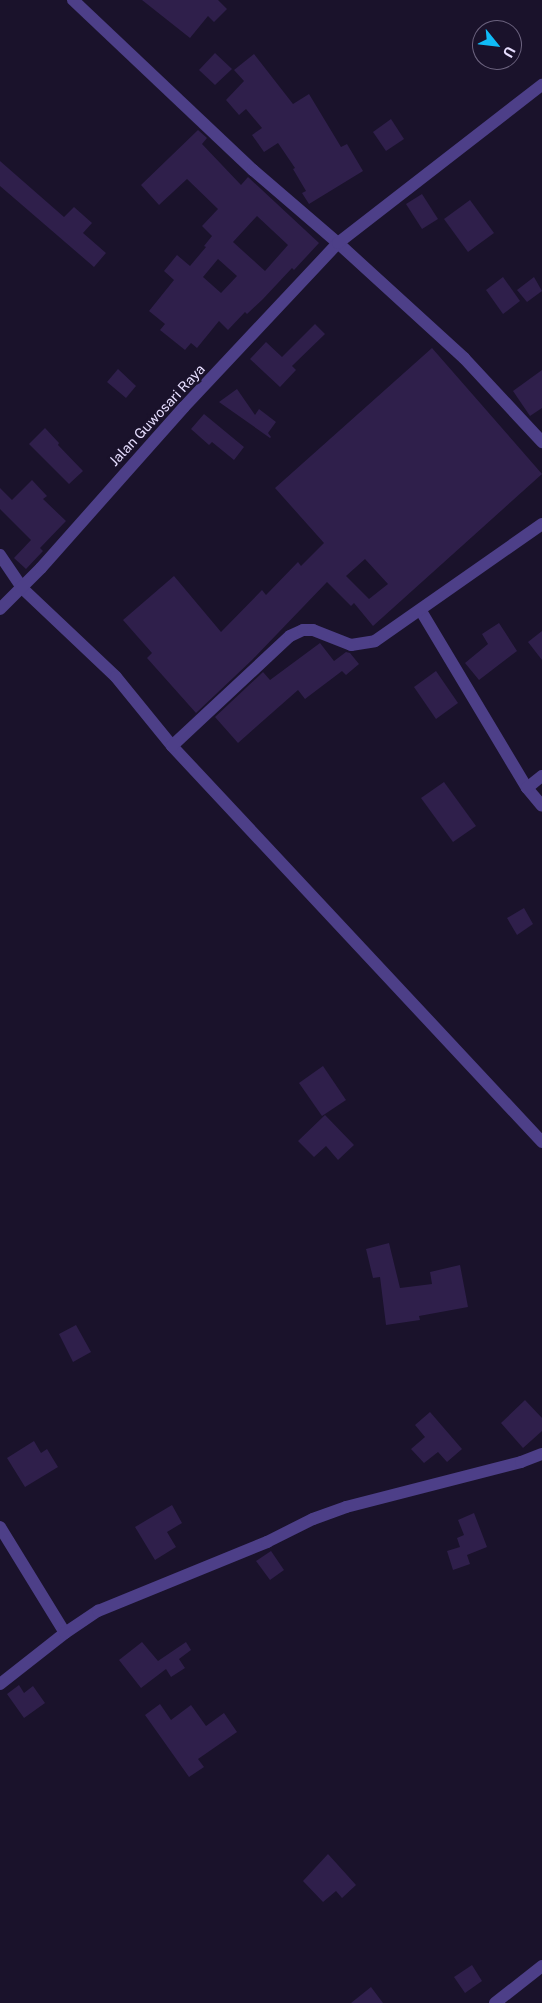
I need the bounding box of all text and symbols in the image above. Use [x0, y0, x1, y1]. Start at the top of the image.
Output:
north arrow [472, 20, 522, 70]
text: U [500, 43, 519, 60]
street label: Jalan Guwosari Raya [106, 361, 208, 469]

